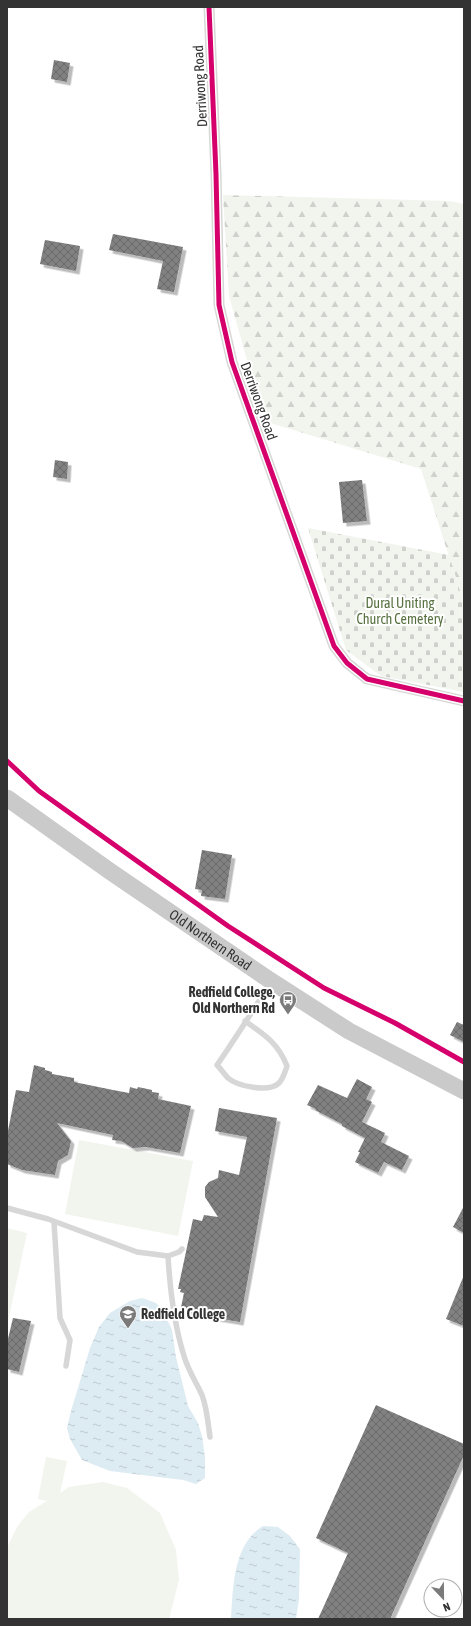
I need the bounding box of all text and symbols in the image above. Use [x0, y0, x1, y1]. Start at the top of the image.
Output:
street label: Derriwong Road [190, 45, 210, 127]
street label: Derriwong Road [237, 360, 281, 442]
park label: Dural Uniting Church Cemetery [356, 595, 444, 627]
street label: Old Northern Road [166, 906, 255, 973]
place label: Redfield College, Old Northern Rd [188, 984, 276, 1016]
bus stop icon: Redfield College, Old Northern Rd [278, 990, 298, 1015]
school or university icon: Redfield College [118, 1304, 138, 1329]
place label: Redfield College [141, 1306, 225, 1322]
north arrow [423, 1578, 463, 1618]
text: N [441, 1600, 452, 1614]

